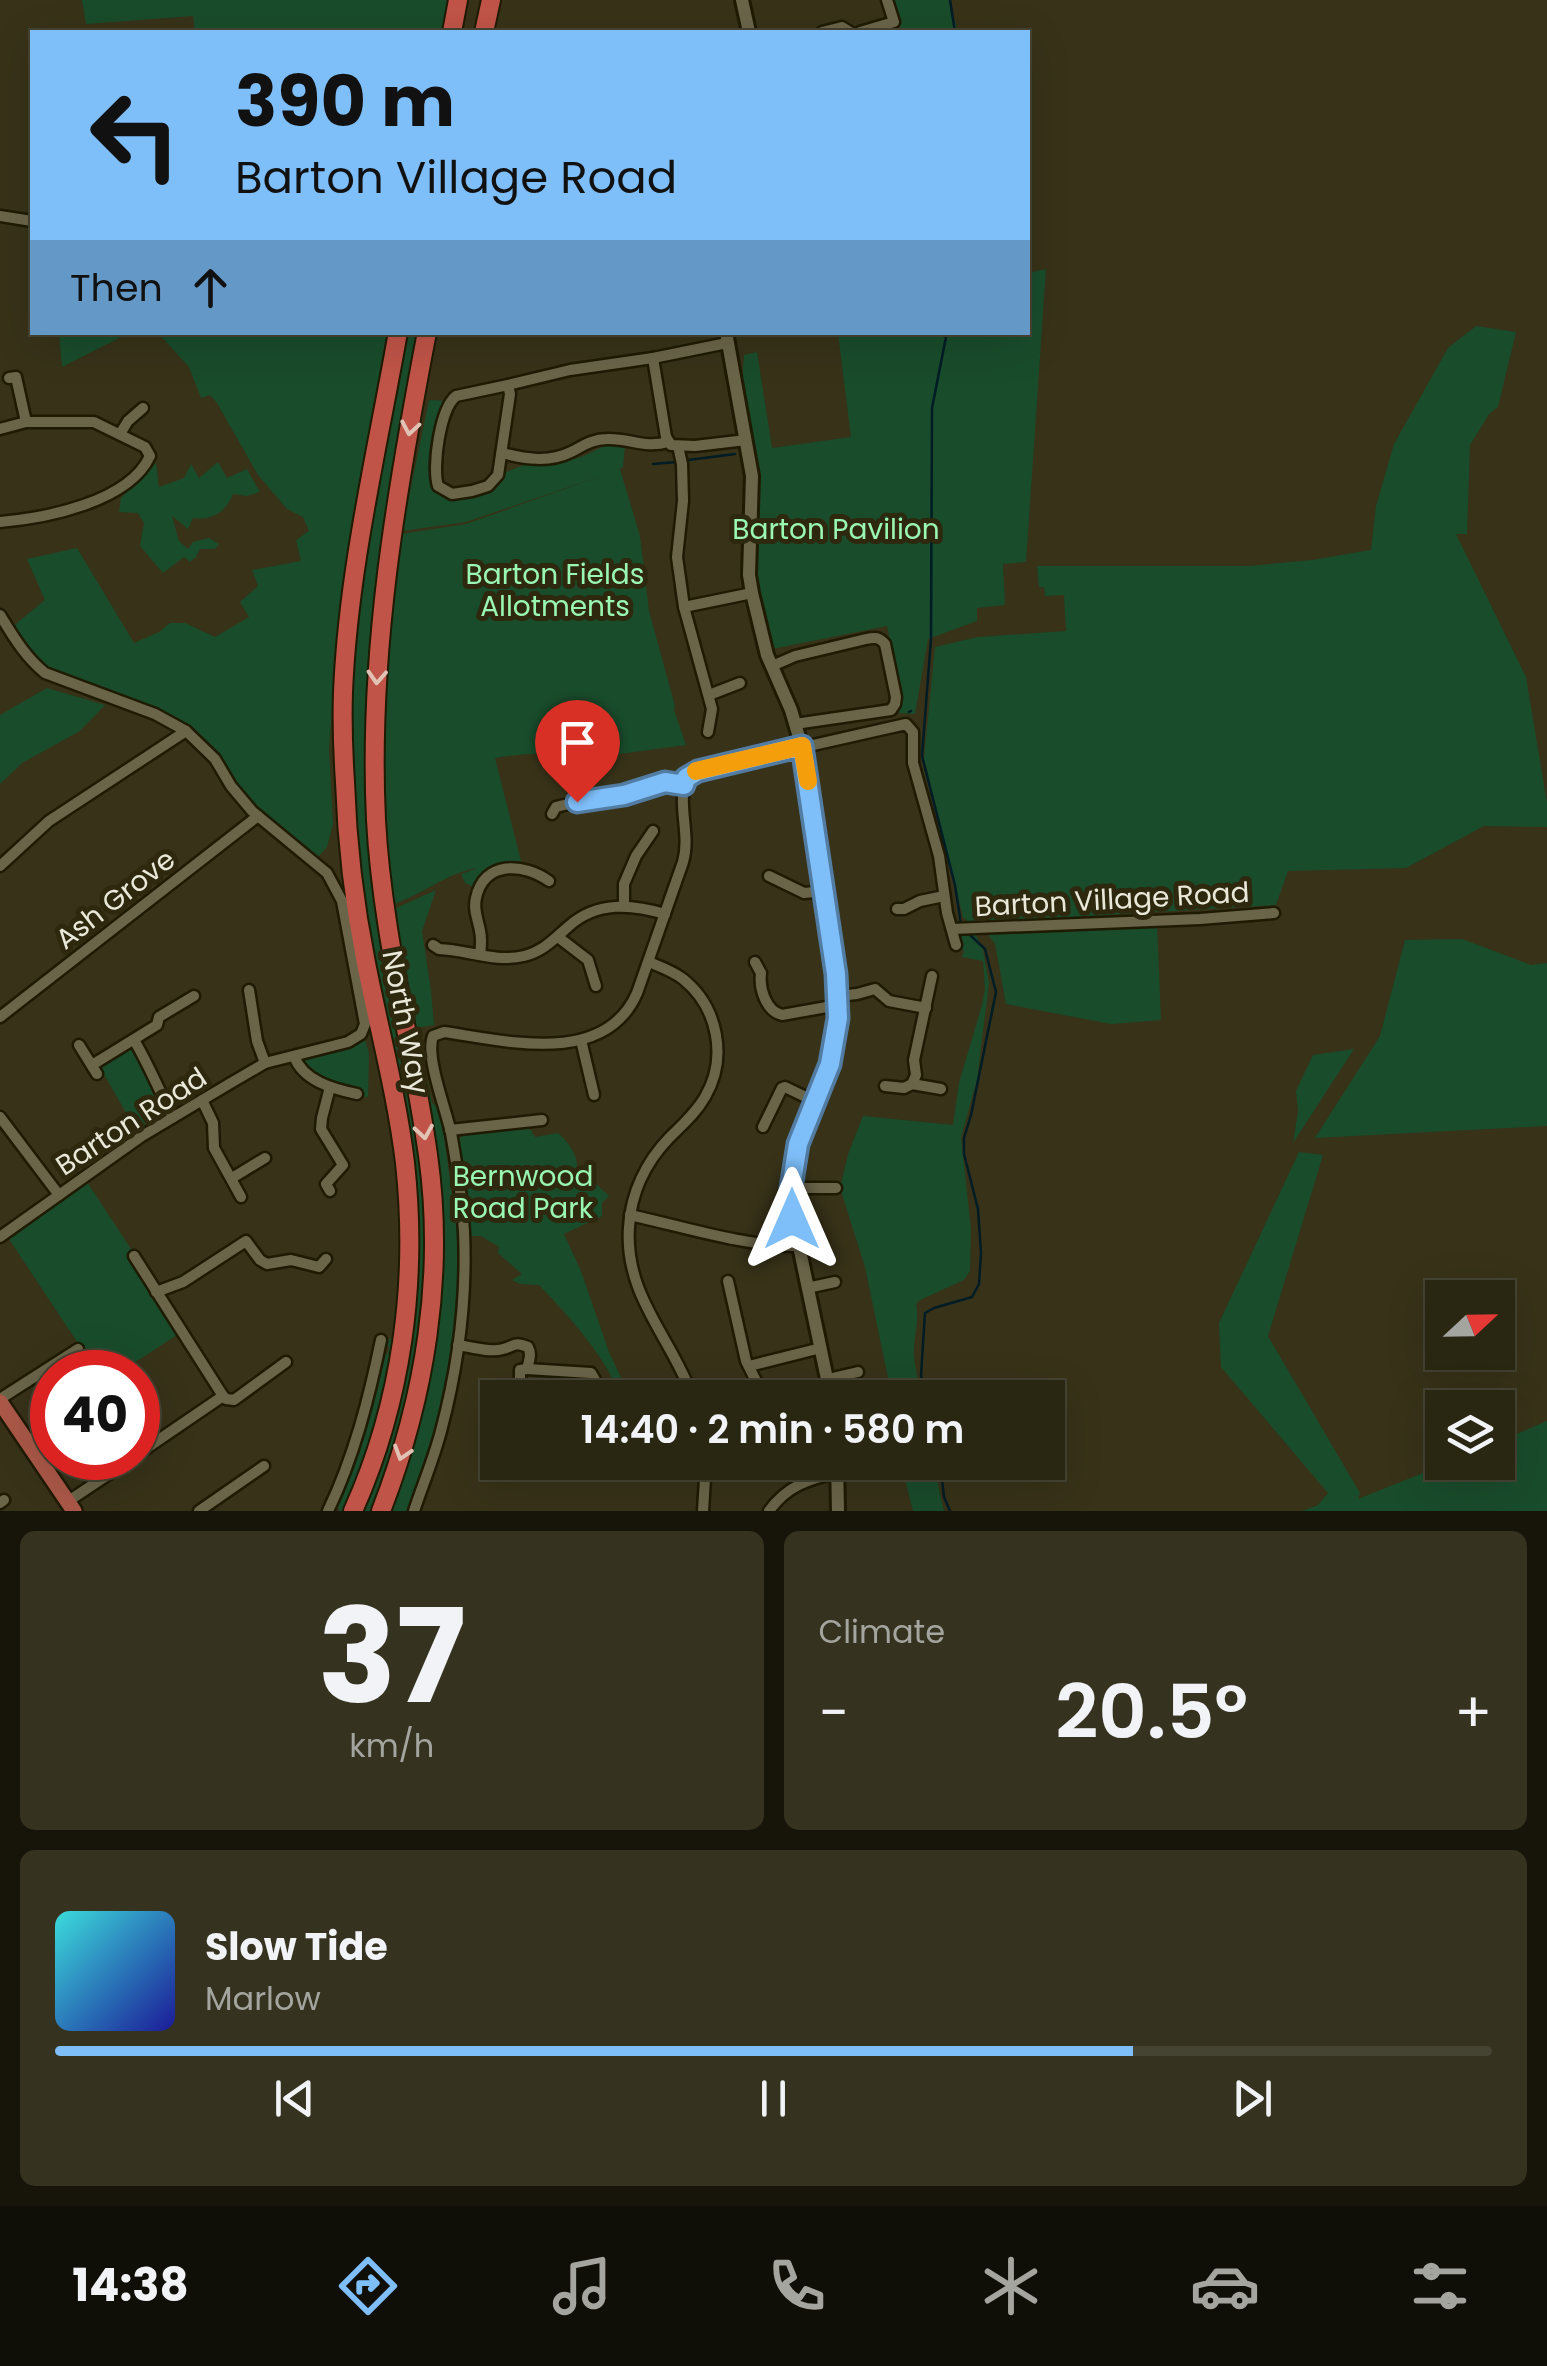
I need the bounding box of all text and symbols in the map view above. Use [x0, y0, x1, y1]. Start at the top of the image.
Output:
text: 390 m [235, 52, 455, 151]
icon: left [70, 70, 200, 200]
text: Barton Village Road [235, 146, 677, 209]
icon: ahead [183, 260, 238, 315]
text: Then [70, 261, 163, 314]
one-way arrow [400, 420, 421, 437]
park label: Barton Pavilion [732, 510, 940, 549]
park label: Barton Fields Allotments [466, 555, 644, 626]
one-way arrow [367, 670, 388, 686]
pin [535, 700, 620, 803]
icon: arrive [550, 715, 605, 770]
street label: Ash Grove [47, 840, 183, 959]
street label: Barton Village Road [974, 873, 1250, 926]
street label: North Way [372, 947, 439, 1098]
street label: Barton Road [48, 1058, 214, 1185]
one-way arrow [413, 1124, 434, 1141]
park label: Bernwood Road Park [453, 1157, 594, 1228]
position arrow [740, 1167, 844, 1271]
north arrow [1425, 1280, 1515, 1370]
map controls [1425, 1280, 1515, 1480]
speed limit sign: 40 [30, 1350, 160, 1480]
button: layers [1425, 1390, 1515, 1480]
text: 14:40 · 2 min · 580 m [581, 1403, 964, 1456]
one-way arrow [393, 1444, 413, 1461]
text: 37 [318, 1565, 466, 1748]
text: Climate [819, 1609, 945, 1654]
text: 20.5° [1055, 1659, 1248, 1764]
text: − [819, 1674, 849, 1751]
text: + [1454, 1674, 1492, 1751]
text: km/h [349, 1723, 434, 1768]
text: Slow Tide [205, 1920, 388, 1973]
text: Marlow [205, 1976, 321, 2021]
icon: previous [267, 2071, 322, 2126]
icon: pause [746, 2071, 801, 2126]
icon: next [1225, 2071, 1280, 2126]
icon: directions [333, 2251, 403, 2321]
icon: music [547, 2251, 617, 2321]
icon: phone [762, 2251, 832, 2321]
icon: climate [976, 2251, 1046, 2321]
icon: car [1190, 2251, 1260, 2321]
icon: filters [1405, 2251, 1475, 2321]
text: 14:38 [72, 2254, 189, 2317]

